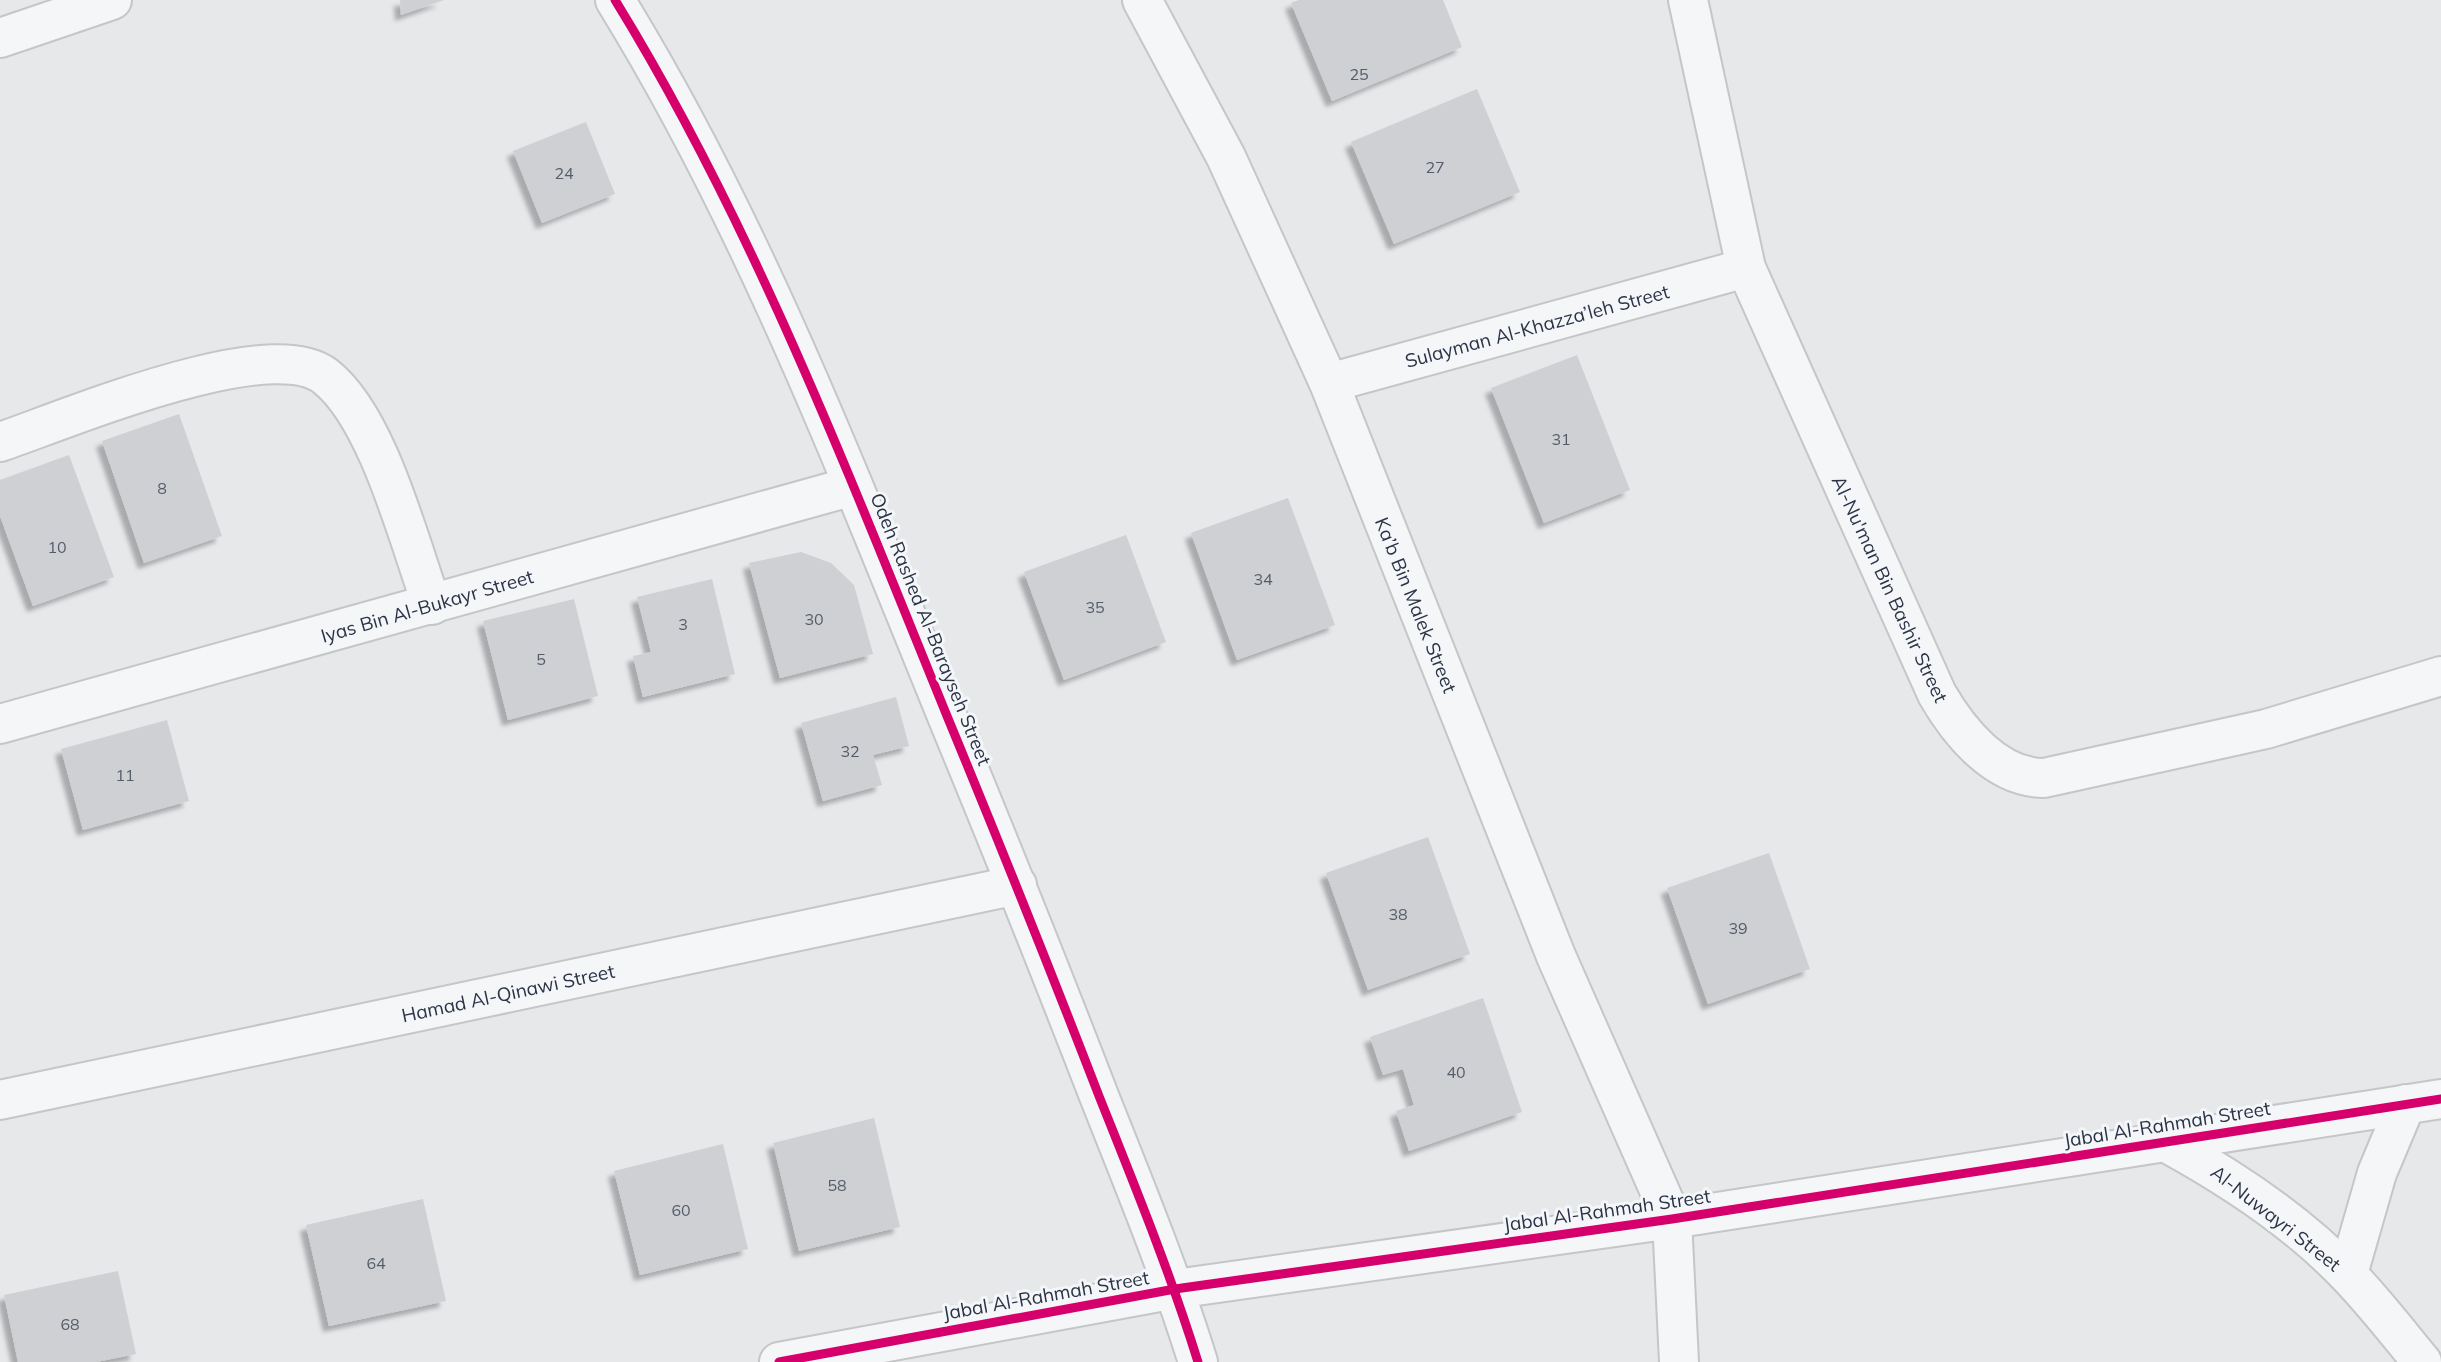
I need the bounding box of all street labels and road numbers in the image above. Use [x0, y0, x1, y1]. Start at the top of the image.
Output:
street label: Sulayman Al-Khazza’leh Street [1402, 279, 1672, 373]
street label: Al-Nu'man Bin Bashir Street [1827, 472, 1953, 707]
street label: Odeh Rashed Al-Barayseh Street [865, 489, 997, 769]
street label: Ka’b Bin Malek Street [1370, 514, 1462, 697]
street label: Iyas Bin Al-Bukayr Street [318, 564, 536, 648]
street label: Hamad Al-Qinawi Street [399, 959, 617, 1027]
street label: Jabal Al-Rahmah Street [2062, 1096, 2272, 1152]
street label: Al-Nuwayri Street [2206, 1160, 2346, 1276]
street label: Jabal Al-Rahmah Street [1502, 1184, 1712, 1236]
street label: Jabal Al-Rahmah Street [941, 1265, 1151, 1325]

